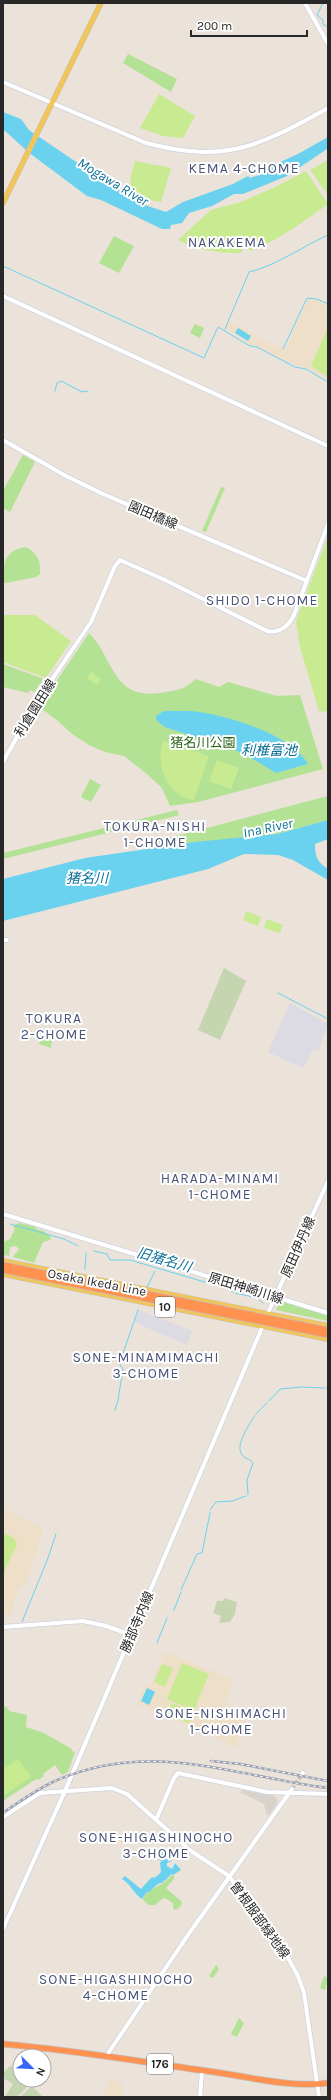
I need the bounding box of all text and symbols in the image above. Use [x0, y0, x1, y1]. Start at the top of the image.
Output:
scale bar [191, 12, 307, 38]
text: 200 m [197, 19, 232, 33]
water label: Mogawa River [74, 154, 153, 211]
district label: KEMA 4-CHOME [189, 160, 300, 177]
district label: NAKAKEMA [188, 234, 266, 251]
street label: 園田橋線 [126, 498, 180, 532]
district label: SHIDO 1-CHOME [206, 592, 318, 609]
street label: 利倉園田線 [11, 676, 59, 740]
park label: 猪名川公園 [170, 735, 236, 750]
water label: 利椎富池 [241, 742, 299, 759]
water label: Ina River [242, 814, 296, 842]
district label: TOKURA-NISHI 1-CHOME [104, 818, 206, 851]
water label: 猪名川 [66, 870, 110, 887]
district label: TOKURA 2-CHOME [21, 1010, 87, 1043]
district label: HARADA-MINAMI 1-CHOME [161, 1170, 279, 1203]
street label: 原田伊丹線 [278, 1214, 318, 1280]
water label: 旧猪名川 [135, 1244, 195, 1276]
street label: Osaka Ikeda Line [46, 1265, 148, 1299]
street label: 原田神崎川線 [207, 1269, 285, 1307]
road number: 10 [155, 1297, 175, 1317]
district label: SONE-MINAMIMACHI 3-CHOME [73, 1349, 219, 1382]
street label: 勝部寺内線 [117, 1589, 157, 1655]
district label: SONE-NISHIMACHI 1-CHOME [155, 1705, 287, 1738]
district label: SONE-HIGASHINOCHO 3-CHOME [79, 1829, 233, 1862]
street label: 曽根服部緑地線 [227, 1879, 293, 1961]
district label: SONE-HIGASHINOCHO 4-CHOME [39, 1971, 193, 2004]
north arrow [12, 2048, 52, 2088]
road number: 176 [147, 2054, 173, 2074]
text: N [33, 2066, 48, 2078]

